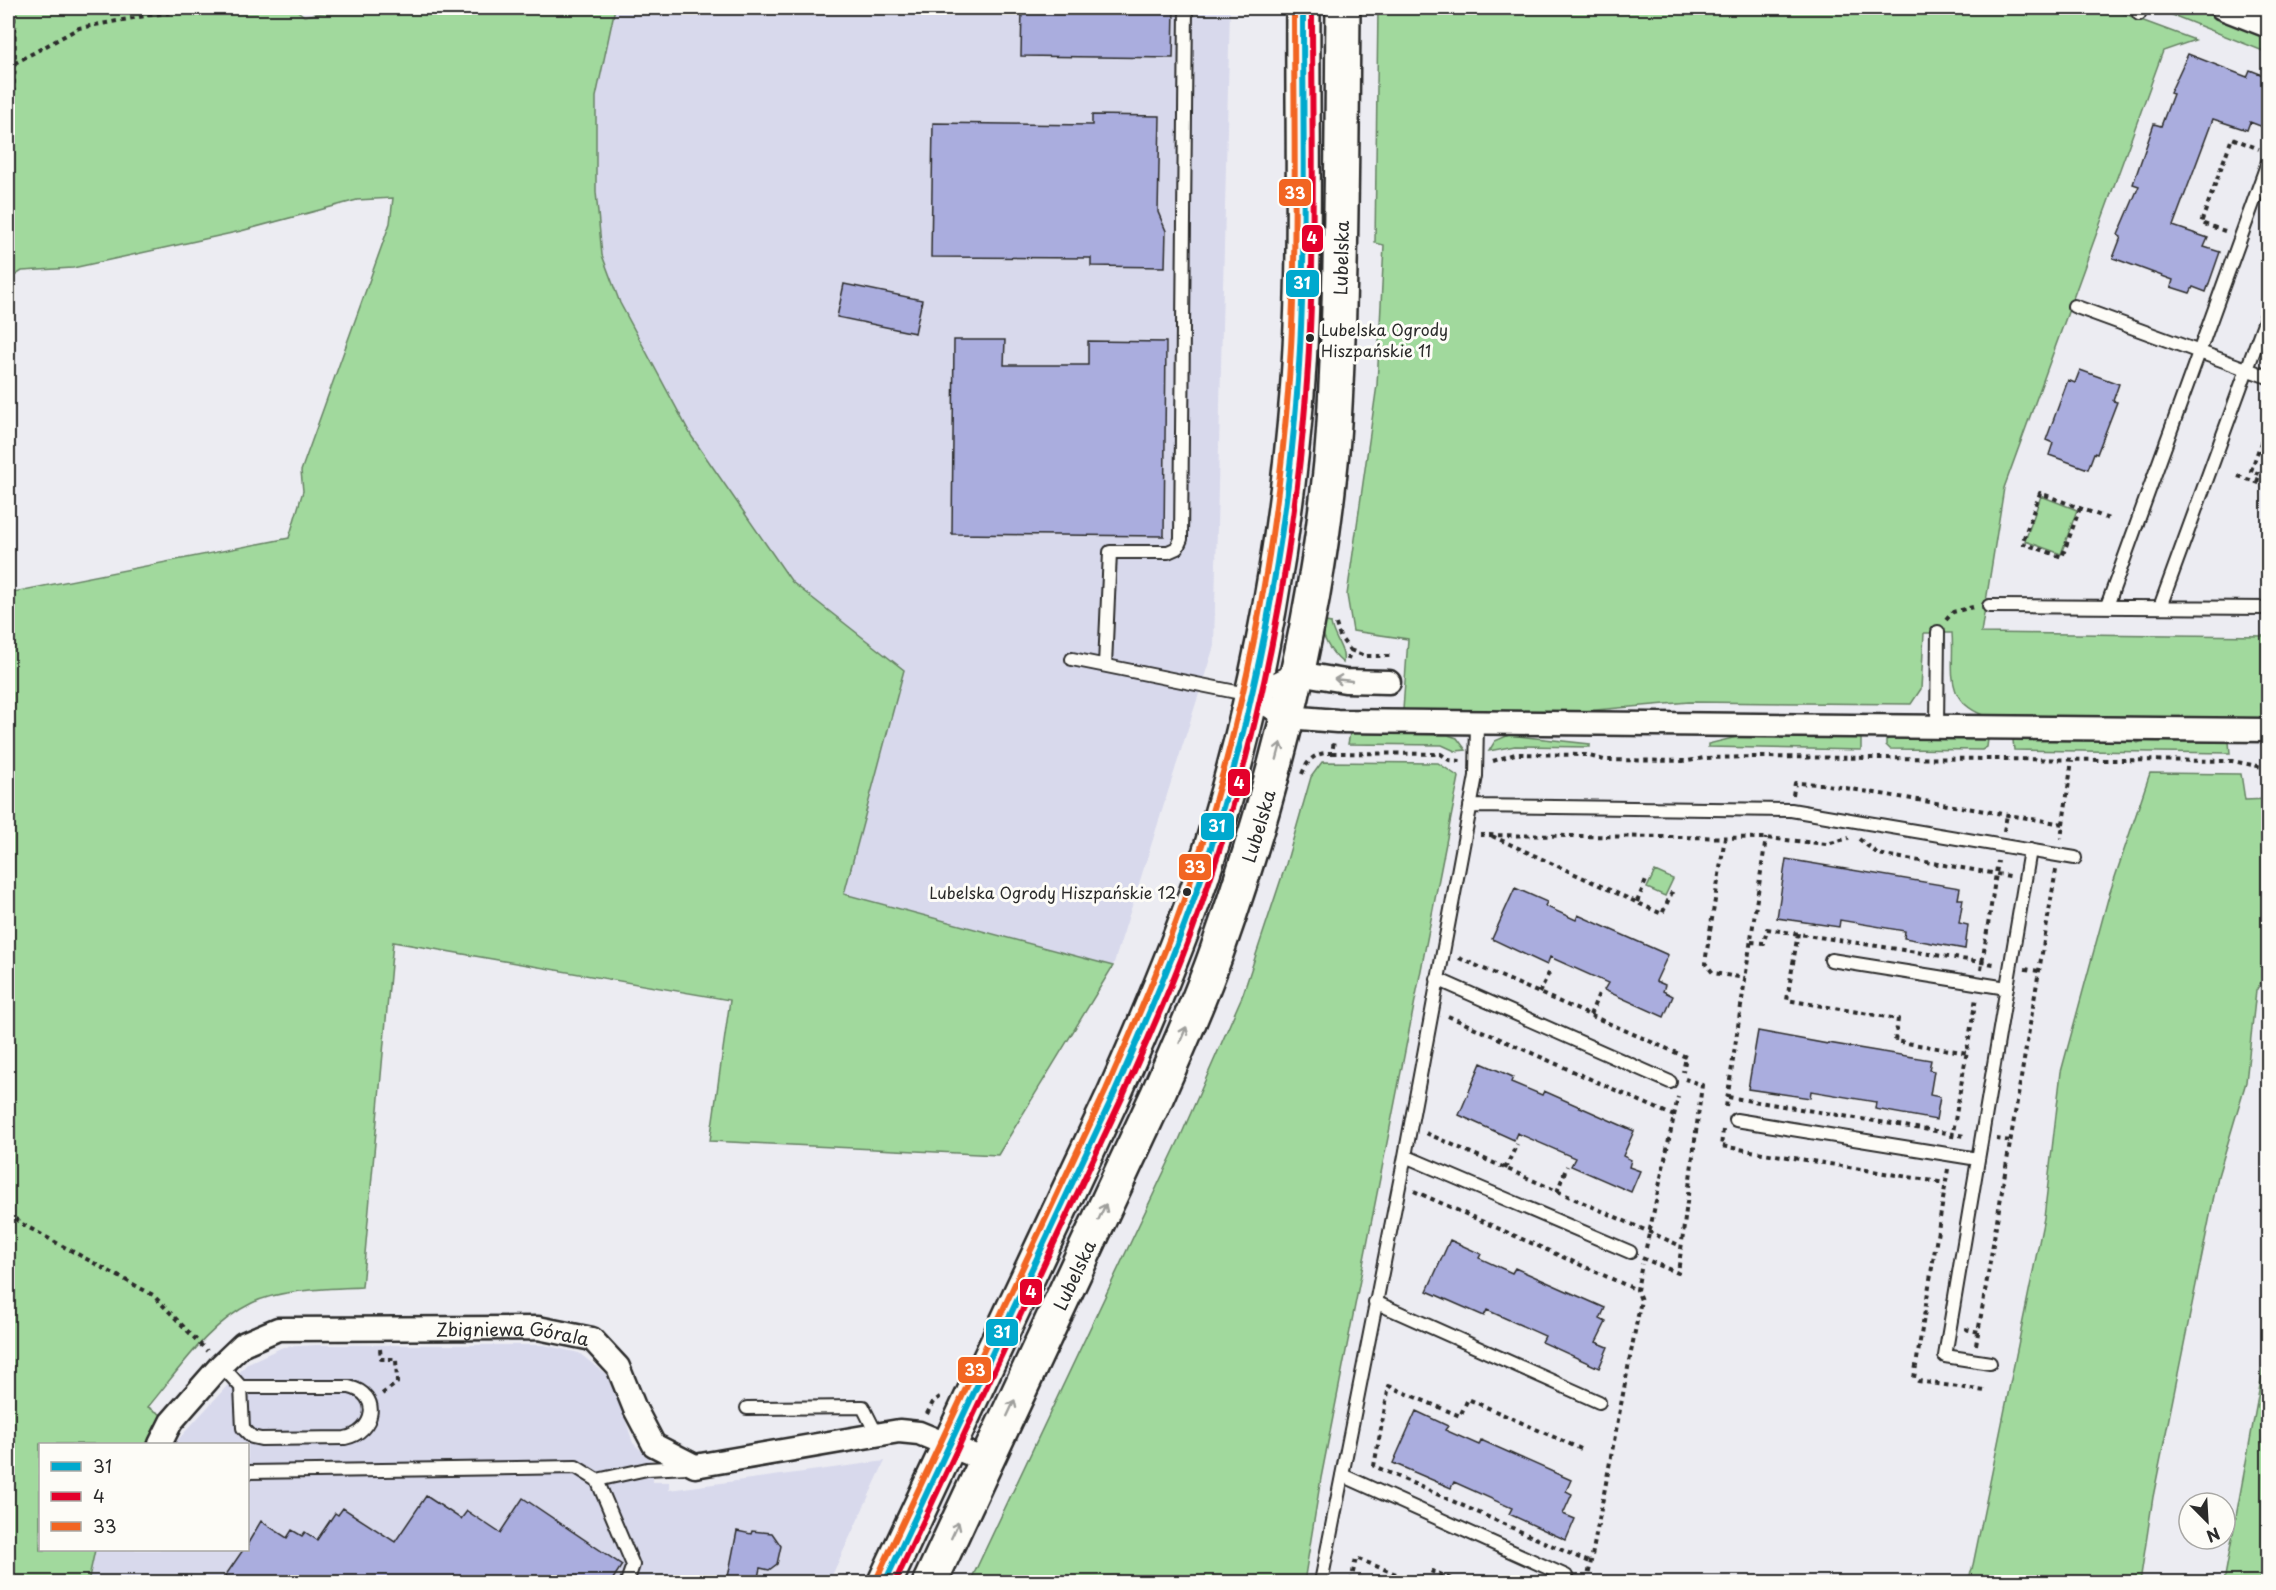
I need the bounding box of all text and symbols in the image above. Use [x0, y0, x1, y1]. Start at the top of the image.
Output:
line badge: 33 [1278, 178, 1312, 207]
text: 33 [1285, 180, 1305, 204]
street label: Lubelska [1326, 220, 1354, 296]
line badge: 4 [1301, 224, 1324, 253]
text: 4 [1307, 225, 1318, 249]
line badge: 31 [1285, 269, 1320, 298]
text: 31 [1293, 270, 1311, 294]
place label: Lubelska Ogrody Hiszpańskie 11 [1321, 317, 1448, 362]
marker: Lubelska Ogrody Hiszpańskie 11 [1304, 332, 1316, 344]
one-way arrow [1334, 674, 1354, 685]
one-way arrow [1274, 742, 1285, 761]
line badge: 4 [1227, 768, 1251, 797]
text: 4 [1234, 770, 1245, 794]
street label: Lubelska [1234, 786, 1281, 866]
line badge: 31 [1200, 812, 1235, 841]
text: 31 [1208, 813, 1226, 837]
line badge: 33 [1178, 853, 1212, 881]
text: 33 [1185, 854, 1205, 878]
place label: Lubelska Ogrody Hiszpańskie 12 [929, 880, 1176, 904]
marker: Lubelska Ogrody Hiszpańskie 12 [1181, 886, 1193, 898]
one-way arrow [1178, 1026, 1189, 1045]
one-way arrow [1097, 1204, 1109, 1222]
street label: Lubelska [1045, 1235, 1102, 1314]
line badge: 4 [1019, 1278, 1043, 1306]
text: 4 [1026, 1279, 1037, 1303]
street label: Zbigniewa Górala [436, 1314, 592, 1352]
line badge: 31 [985, 1318, 1019, 1347]
text: 31 [993, 1319, 1011, 1343]
line badge: 33 [957, 1356, 992, 1384]
text: 33 [965, 1357, 985, 1381]
one-way arrow [1006, 1400, 1018, 1418]
legend [39, 1443, 249, 1551]
text: 31 [93, 1452, 112, 1479]
text: 4 [93, 1482, 105, 1509]
north arrow [2177, 1491, 2237, 1551]
text: 33 [93, 1512, 117, 1539]
one-way arrow [949, 1521, 961, 1539]
text: N [2203, 1522, 2224, 1549]

